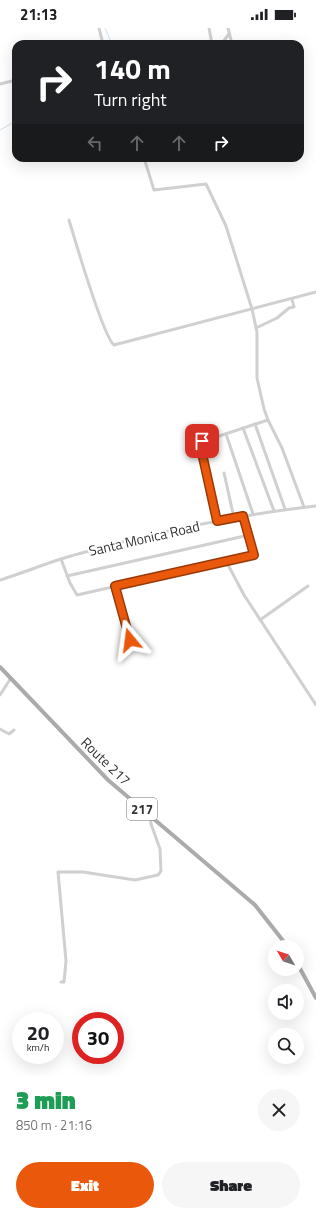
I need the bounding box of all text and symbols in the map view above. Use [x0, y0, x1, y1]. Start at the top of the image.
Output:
text: 21:13 [20, 3, 57, 26]
text: 140 m [94, 47, 171, 90]
icon: right [28, 56, 80, 108]
text: Turn right [94, 86, 167, 113]
icon: left [84, 132, 106, 154]
icon: ahead [126, 132, 148, 154]
icon: ahead [168, 132, 190, 154]
icon: right [210, 132, 232, 154]
pin [185, 424, 219, 458]
icon: arrive [191, 430, 213, 452]
street label: Santa Monica Road [86, 515, 202, 561]
position arrow [109, 619, 151, 661]
street label: Route 217 [76, 732, 136, 790]
road number: 217 [127, 798, 157, 820]
north arrow [268, 940, 304, 976]
map controls [268, 940, 304, 1064]
button: sound [268, 984, 304, 1020]
speed limit sign: 30 [72, 1012, 124, 1064]
text: 20 [27, 1017, 49, 1048]
button: search [268, 1028, 304, 1064]
text: km/h [27, 1040, 49, 1055]
text: 3 min [16, 1082, 76, 1118]
button: close [258, 1089, 300, 1131]
text: 850 m · 21:16 [16, 1115, 92, 1135]
button: Exit [16, 1162, 154, 1208]
button: Share [162, 1162, 300, 1208]

